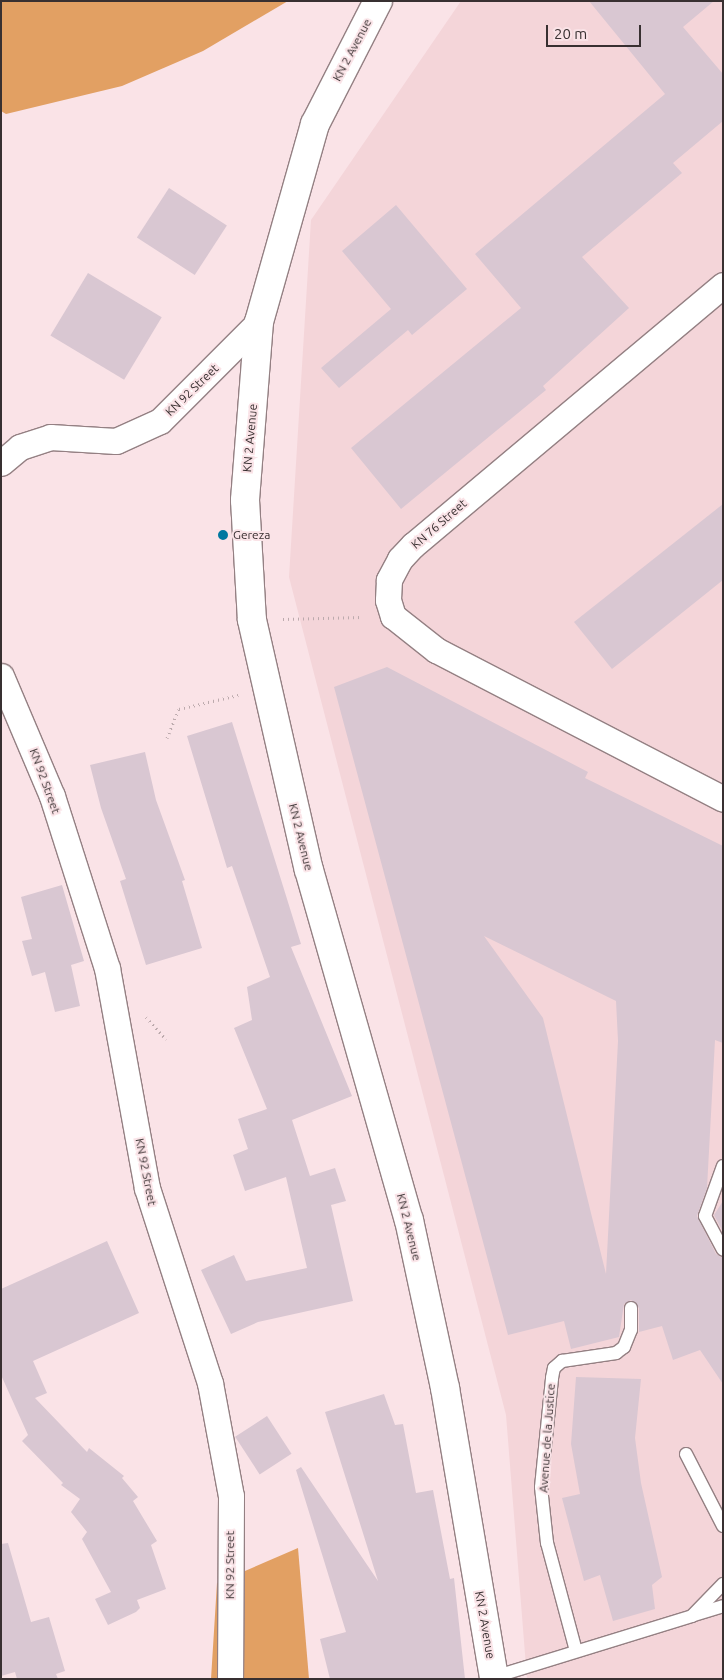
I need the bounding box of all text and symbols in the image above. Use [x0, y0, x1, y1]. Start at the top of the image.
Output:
scale bar [549, 15, 644, 47]
street label: KN 2 Avenue [330, 16, 374, 84]
text: 20 m [554, 25, 587, 42]
street label: KN 92 Street [162, 361, 222, 419]
street label: KN 2 Avenue [240, 403, 260, 473]
street label: KN 76 Street [408, 496, 470, 552]
place label: Gereza [233, 528, 270, 542]
marker: Gereza [217, 529, 229, 541]
street label: KN 92 Street [27, 746, 63, 816]
street label: KN 2 Avenue [286, 802, 316, 872]
street label: KN 92 Street [132, 1137, 160, 1207]
street label: KN 2 Avenue [394, 1192, 424, 1262]
street label: Avenue de la Justice [536, 1383, 558, 1493]
street label: KN 92 Street [223, 1531, 237, 1599]
street label: KN 2 Avenue [472, 1590, 498, 1660]

